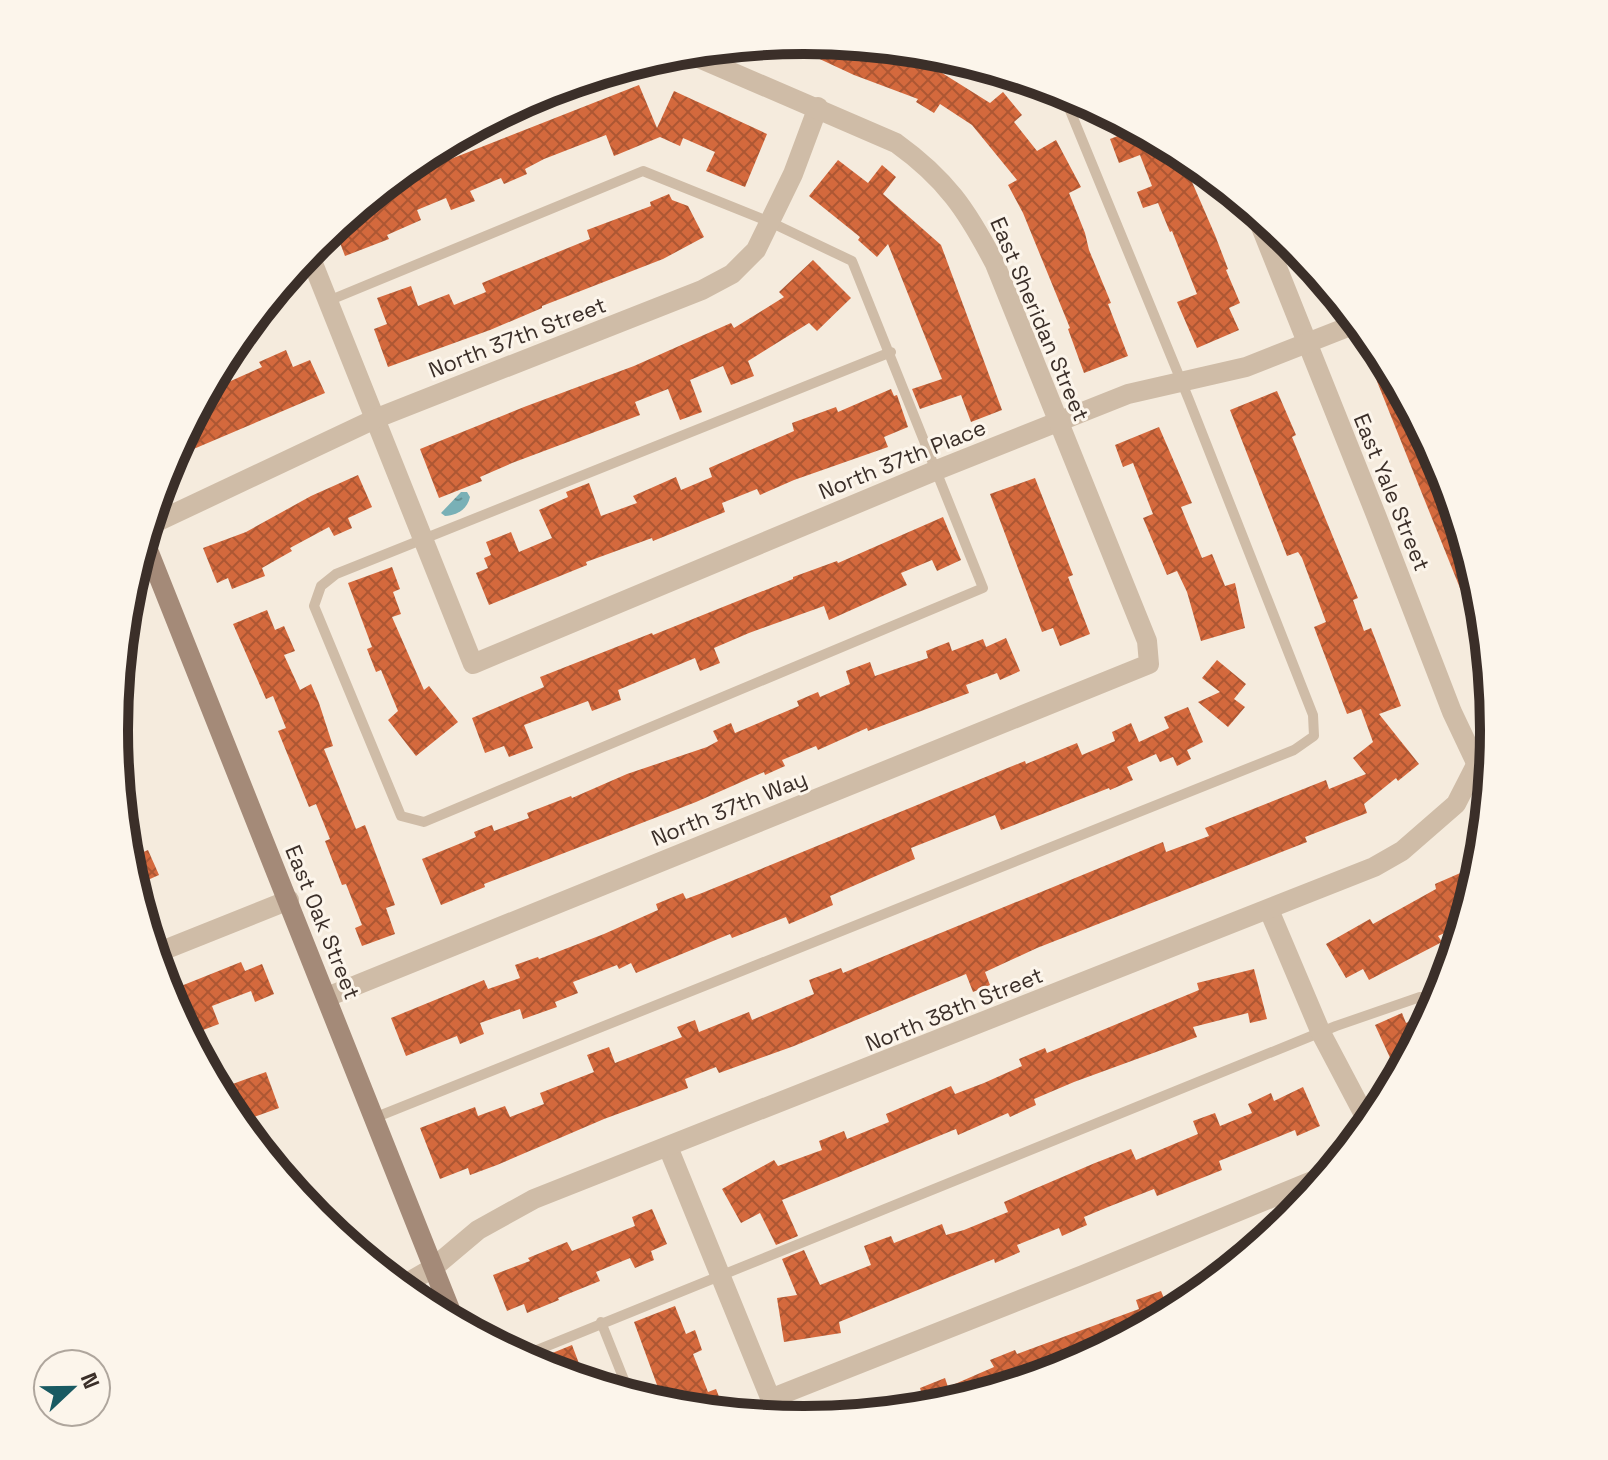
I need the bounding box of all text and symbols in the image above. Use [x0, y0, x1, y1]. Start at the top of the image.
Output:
street label: East Sheridan Street [984, 213, 1096, 425]
street label: North 37th Street [424, 290, 610, 384]
street label: East Yale Street [1348, 409, 1436, 575]
street label: North 37th Place [814, 413, 990, 505]
street label: North 37th Way [647, 764, 811, 852]
street label: East Oak Street [279, 841, 367, 1003]
street label: North 38th Street [861, 961, 1047, 1057]
north arrow [32, 1348, 112, 1428]
text: N [75, 1368, 106, 1393]

